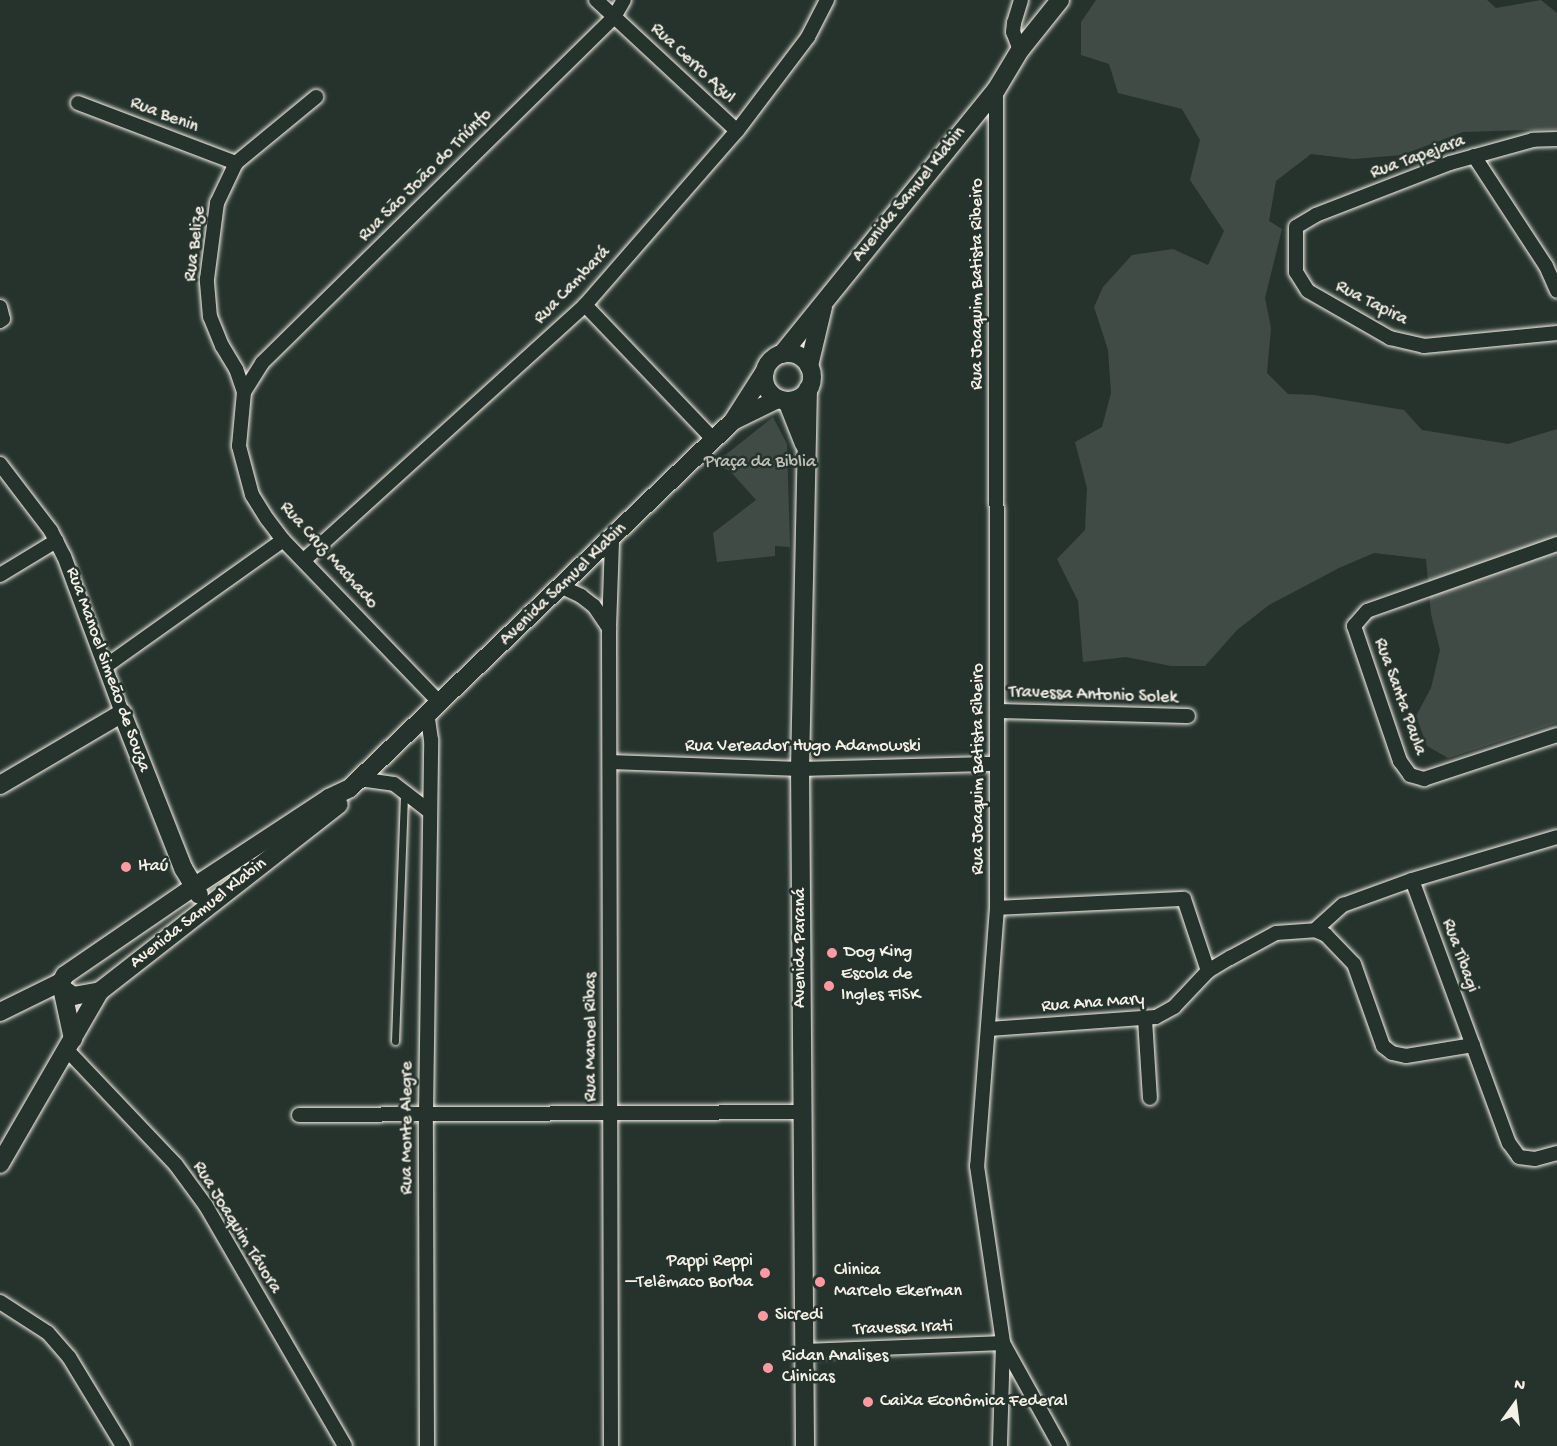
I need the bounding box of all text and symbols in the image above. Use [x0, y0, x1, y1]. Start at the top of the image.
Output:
street label: Rua Cerro Azul [645, 19, 739, 109]
street label: Rua Benin [127, 93, 201, 139]
street label: Rua São João do Triúnfo [355, 105, 497, 247]
street label: Avenida Samuel Klabin [849, 123, 971, 267]
street label: Rua Tapejara [1368, 131, 1468, 185]
street label: Rua Joaquim Batista Ribeiro [967, 178, 989, 390]
street label: Rua Belize [181, 205, 211, 283]
street label: Rua Cambará [530, 242, 616, 330]
street label: Rua Tapira [1331, 277, 1411, 331]
park label: Praça da Biblia [704, 452, 816, 474]
street label: Rua Cruz Machado [274, 498, 382, 614]
street label: Avenida Samuel Klabin [496, 519, 632, 651]
street label: Rua Manoel Simeão de Souza [60, 565, 154, 775]
street label: Rua Santa Paula [1368, 636, 1430, 758]
street label: Rua Joaquim Batista Ribeiro [968, 663, 990, 875]
street label: Travessa Antonio Solek [1008, 682, 1178, 710]
street label: Rua Vereador Hugo Adamowski [685, 736, 921, 758]
street label: Avenida Samuel Klabin [126, 854, 272, 974]
place label: Itaú [138, 856, 168, 878]
marker: Itaú [119, 860, 133, 874]
street label: Avenida Paraná [790, 888, 812, 1008]
street label: Rua Tibagi [1436, 916, 1482, 996]
place label: Dog King [844, 942, 912, 964]
marker: Dog King [825, 946, 839, 960]
place label: Escola de Ingles FISK [841, 965, 920, 1008]
street label: Rua Manoel Ribas [581, 972, 603, 1102]
marker: Escola de Ingles FISK [822, 979, 836, 993]
street label: Rua Ana Mary [1041, 990, 1145, 1018]
street label: Rua Monte Alegre [397, 1061, 419, 1195]
street label: Rua Joaquim Távora [187, 1158, 285, 1298]
place label: Pappi Reppi –Telêmaco Borba [626, 1252, 753, 1294]
place label: Clinica Marcelo Ekerman [834, 1261, 962, 1304]
marker: Pappi Reppi –Telêmaco Borba [758, 1266, 772, 1280]
marker: Clinica Marcelo Ekerman [811, 1273, 829, 1291]
place label: Sicredi [775, 1305, 823, 1327]
marker: Sicredi [756, 1309, 770, 1323]
street label: Travessa Irati [853, 1316, 953, 1342]
place label: Ridan Analises Clinicas [782, 1347, 888, 1390]
marker: Ridan Analises Clinicas [759, 1359, 777, 1377]
north arrow [1485, 1374, 1545, 1434]
text: N [1512, 1376, 1527, 1397]
place label: Caixa Econômica Federal [880, 1391, 1068, 1413]
marker: Caixa Econômica Federal [861, 1395, 875, 1409]

